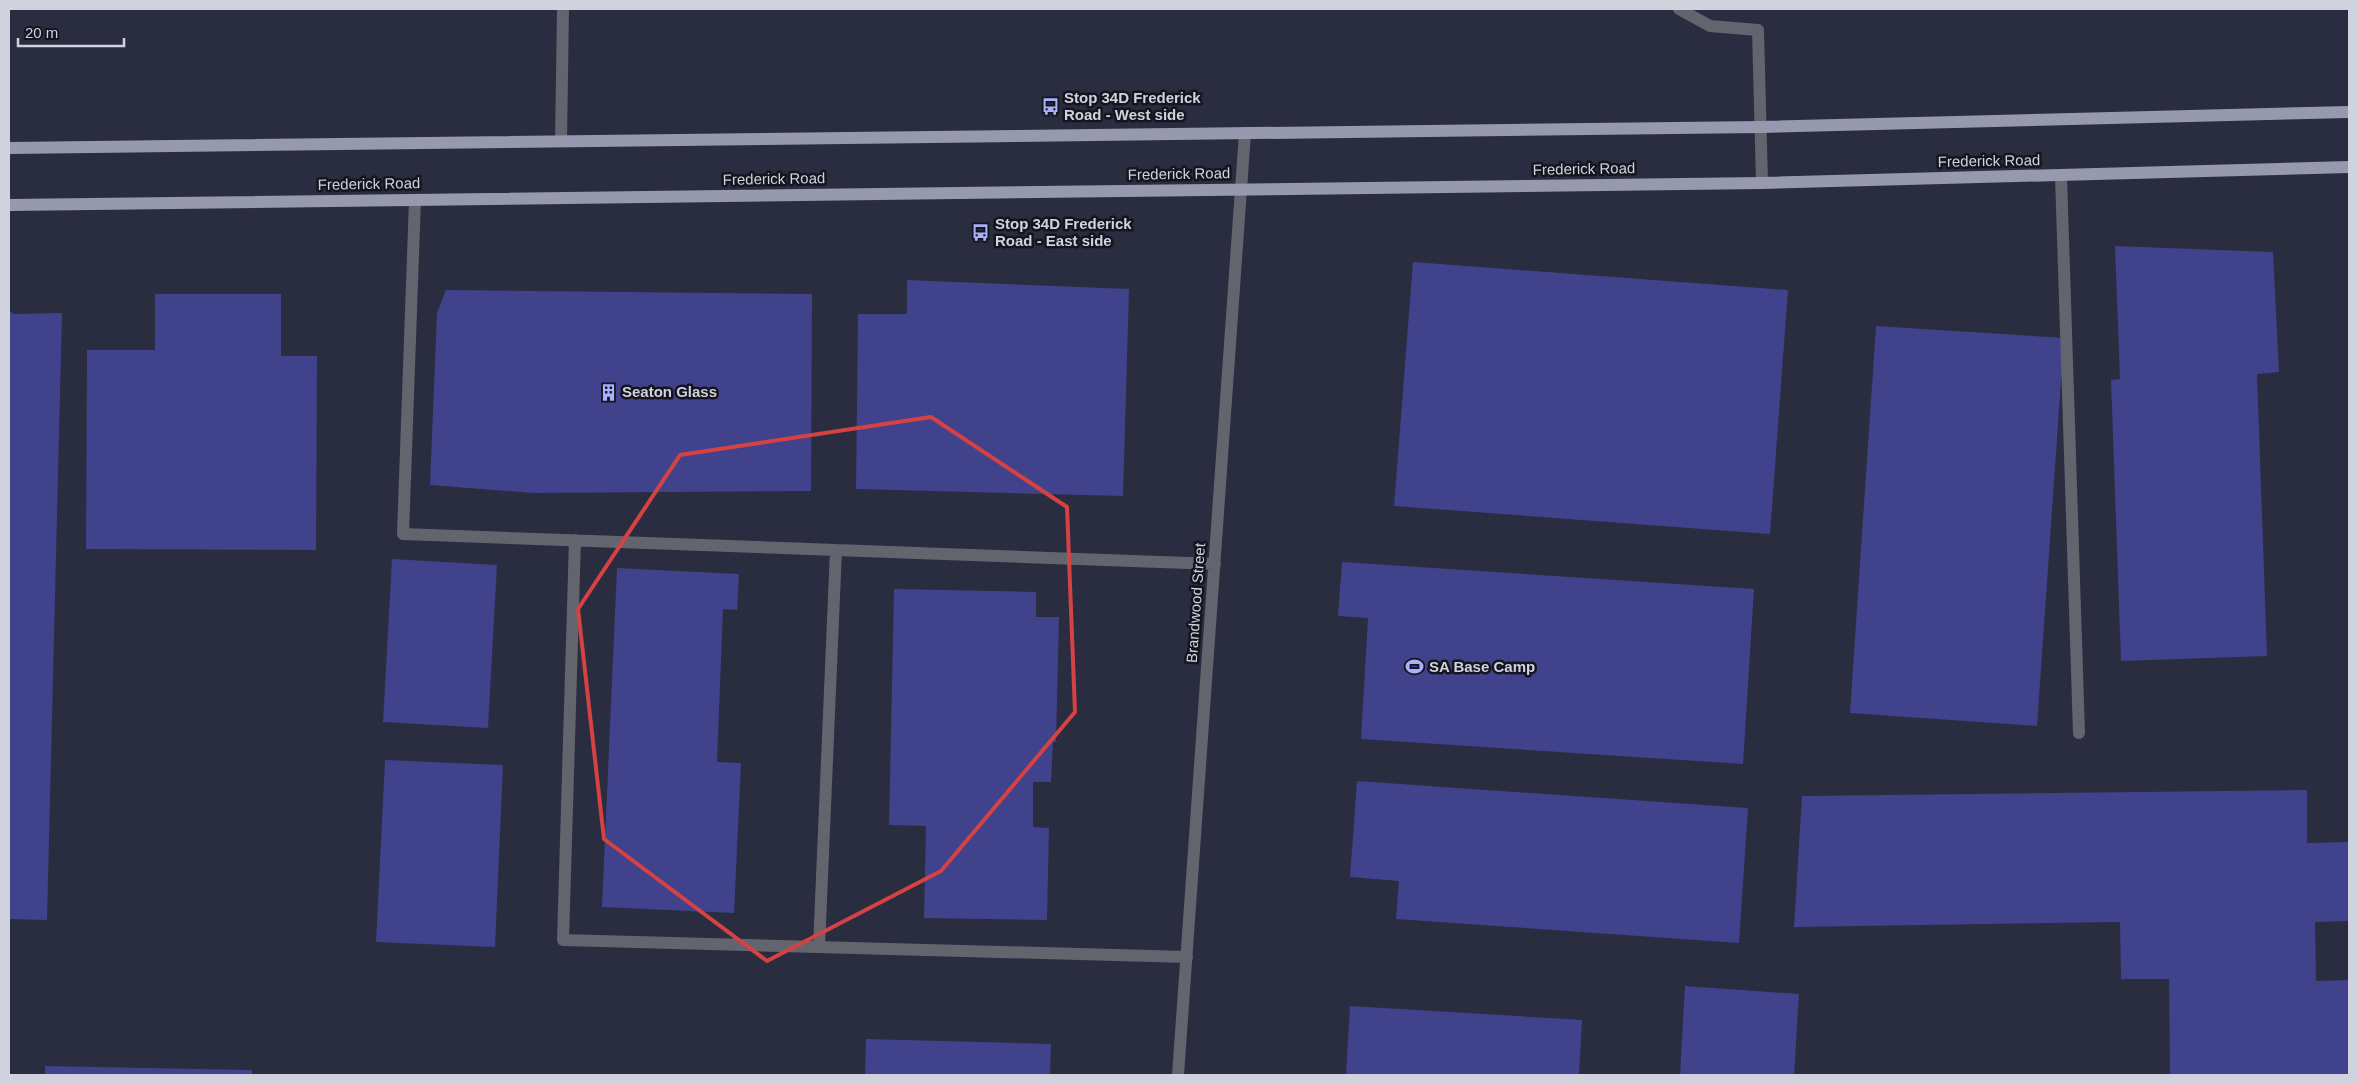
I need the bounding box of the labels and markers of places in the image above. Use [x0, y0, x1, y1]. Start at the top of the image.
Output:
place label: Stop 34D Frederick Road - West side [1064, 89, 1201, 123]
bus stop icon: Stop 34D Frederick Road - West side [1040, 97, 1060, 117]
place label: Stop 34D Frederick Road - East side [995, 215, 1132, 249]
bus stop icon: Stop 34D Frederick Road - East side [971, 223, 991, 243]
building icon: Seaton Glass [598, 382, 618, 402]
place label: Seaton Glass [622, 383, 717, 400]
sports icon: SA Base Camp [1405, 657, 1425, 677]
place label: SA Base Camp [1429, 658, 1535, 675]

